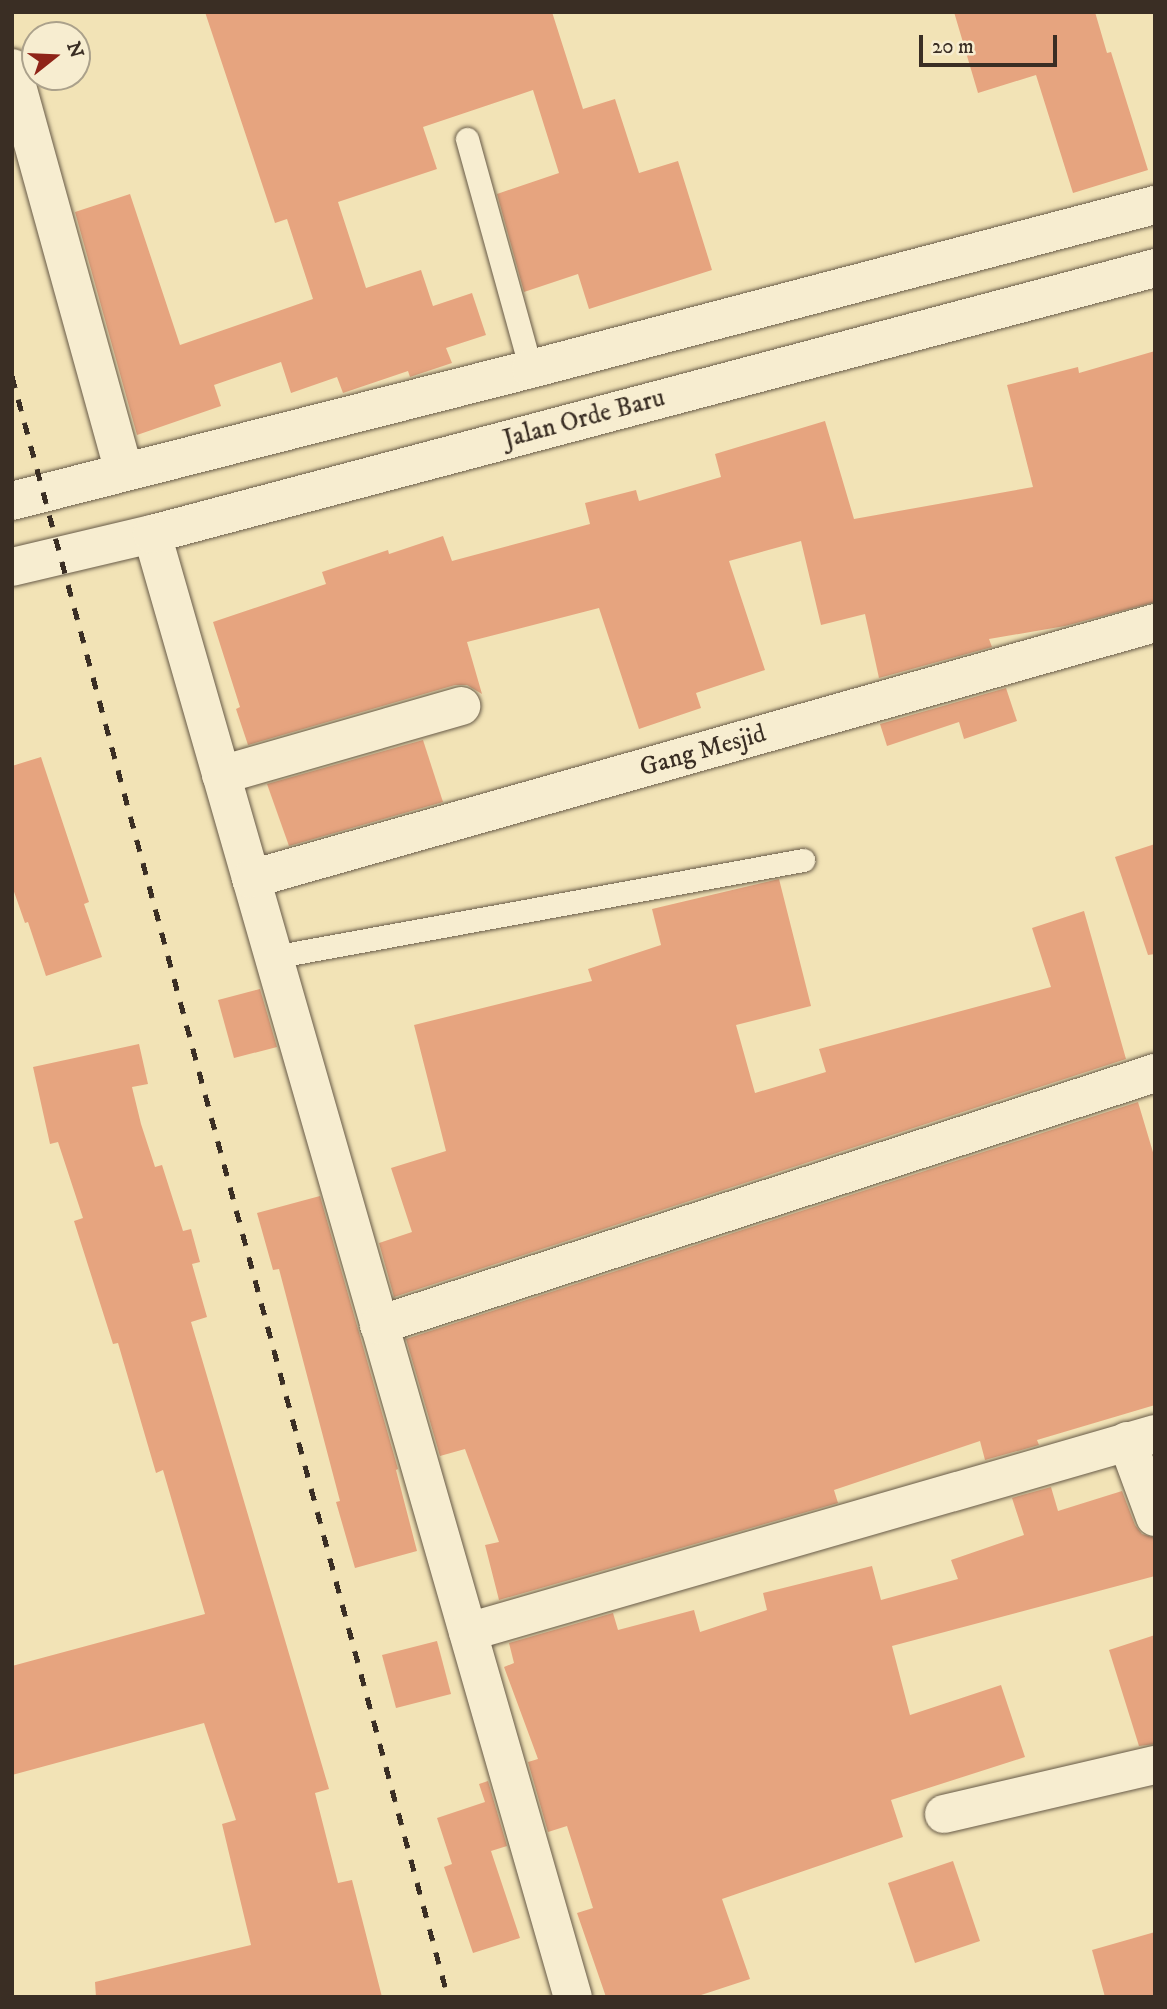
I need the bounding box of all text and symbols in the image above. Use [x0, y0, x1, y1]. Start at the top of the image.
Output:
north arrow [21, 21, 91, 91]
scale bar [922, 21, 1060, 65]
text: 20 m [932, 34, 974, 60]
text: N [61, 39, 88, 61]
street label: Jalan Orde Baru [500, 382, 668, 456]
street label: Gang Mesjid [636, 718, 770, 784]

